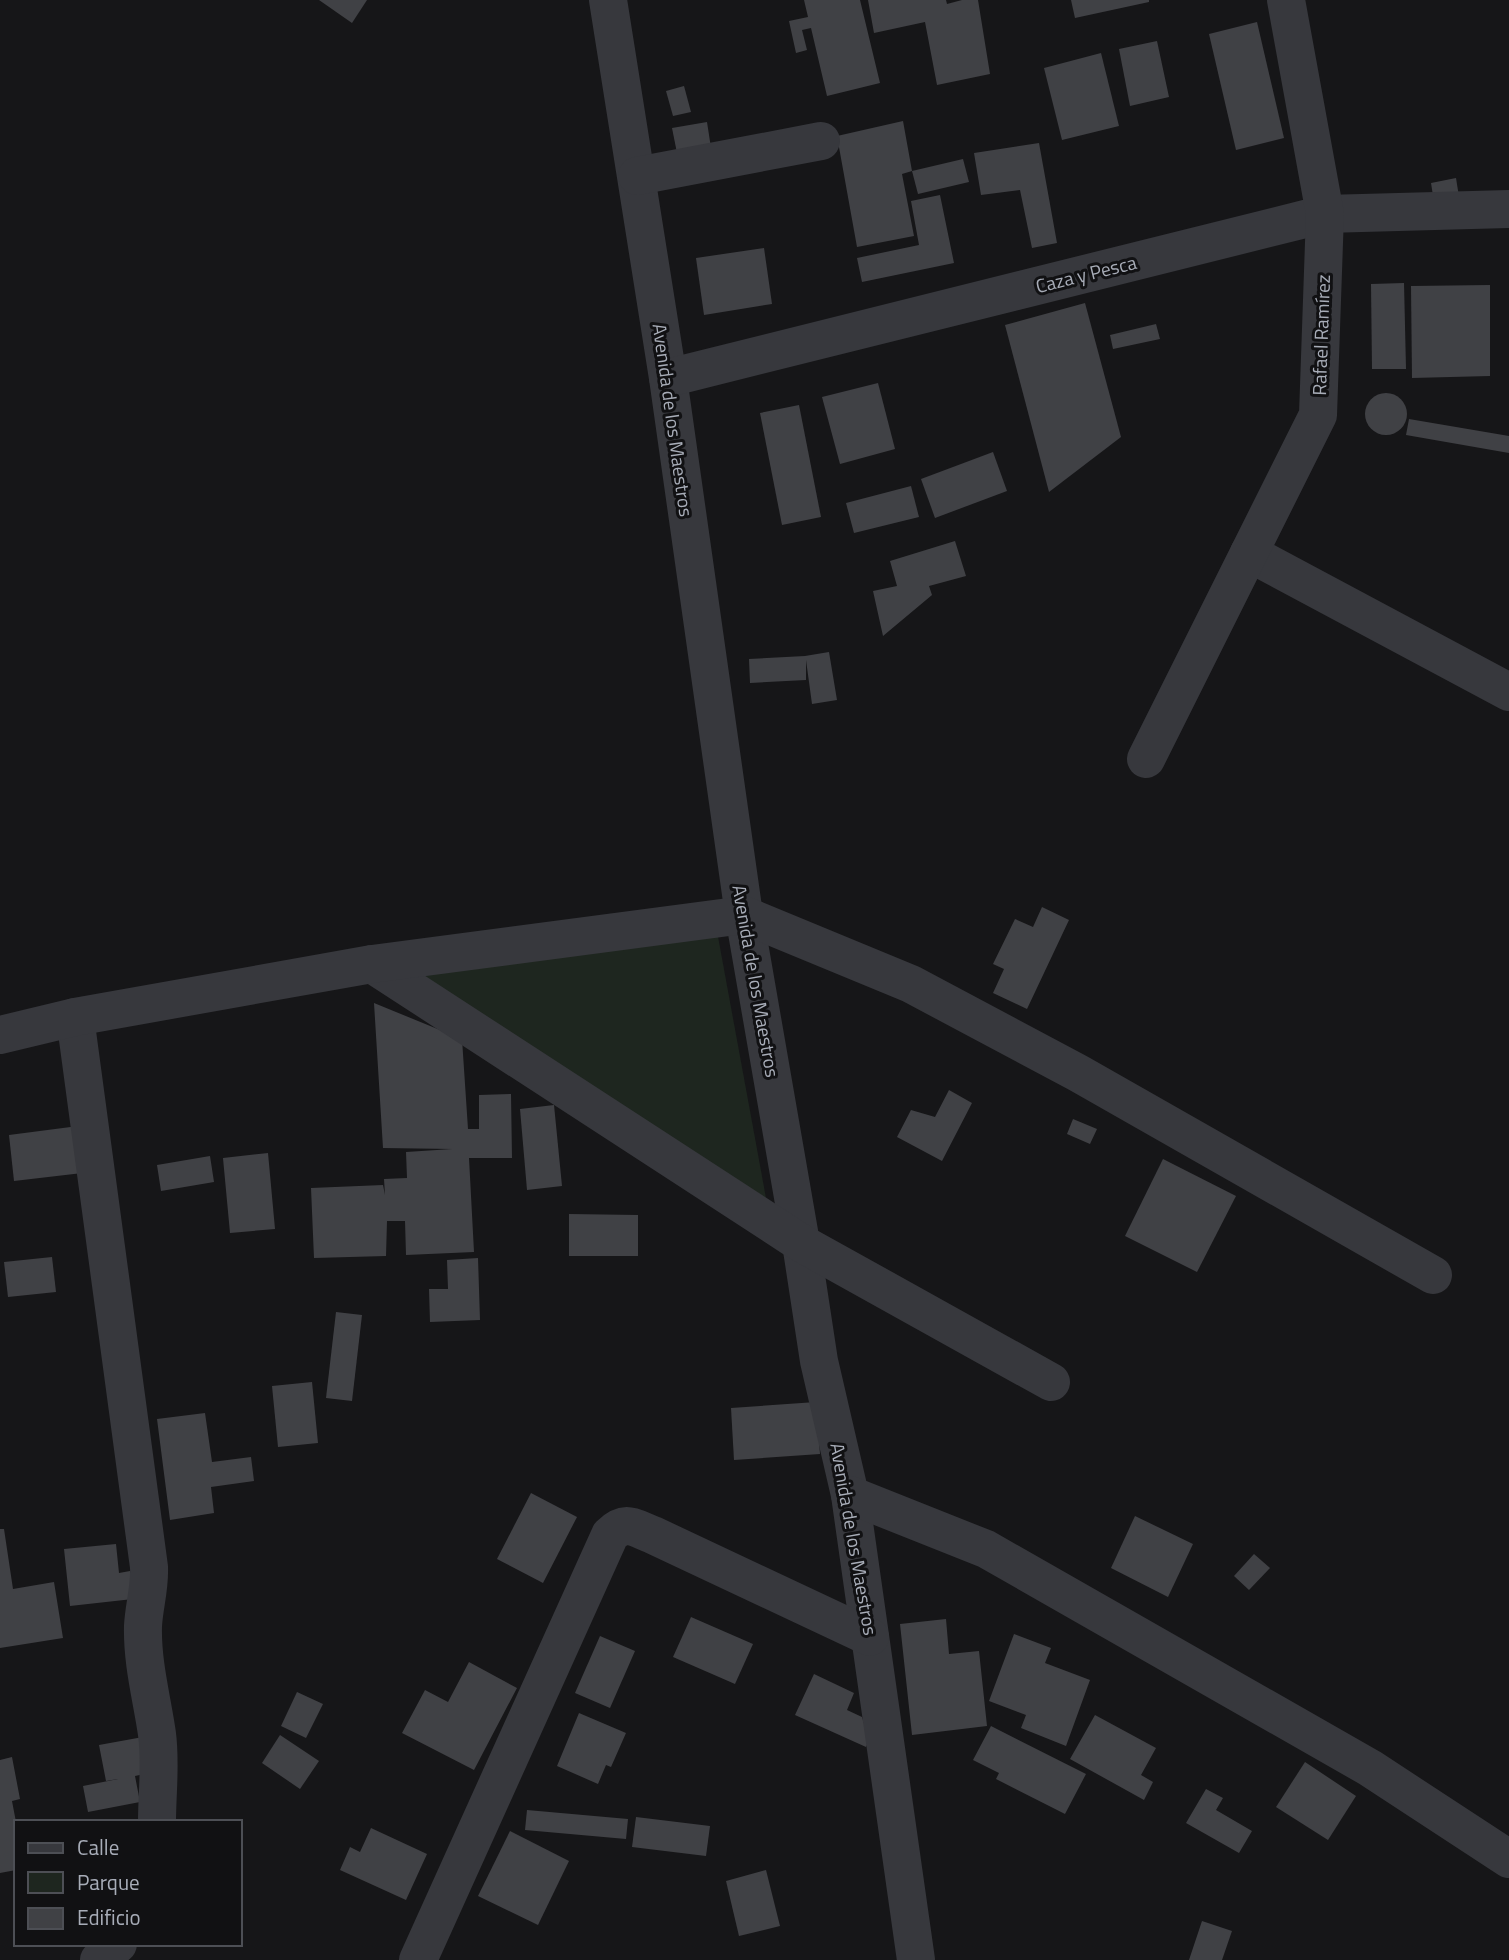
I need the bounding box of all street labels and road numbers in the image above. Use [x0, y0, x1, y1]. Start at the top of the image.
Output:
street label: Caza y Pesca [1032, 247, 1140, 300]
street label: Rafael Ramírez [1304, 274, 1337, 396]
street label: Avenida de los Maestros [646, 321, 701, 519]
street label: Avenida de los Maestros [725, 882, 788, 1079]
street label: Avenida de los Maestros [823, 1440, 886, 1637]

